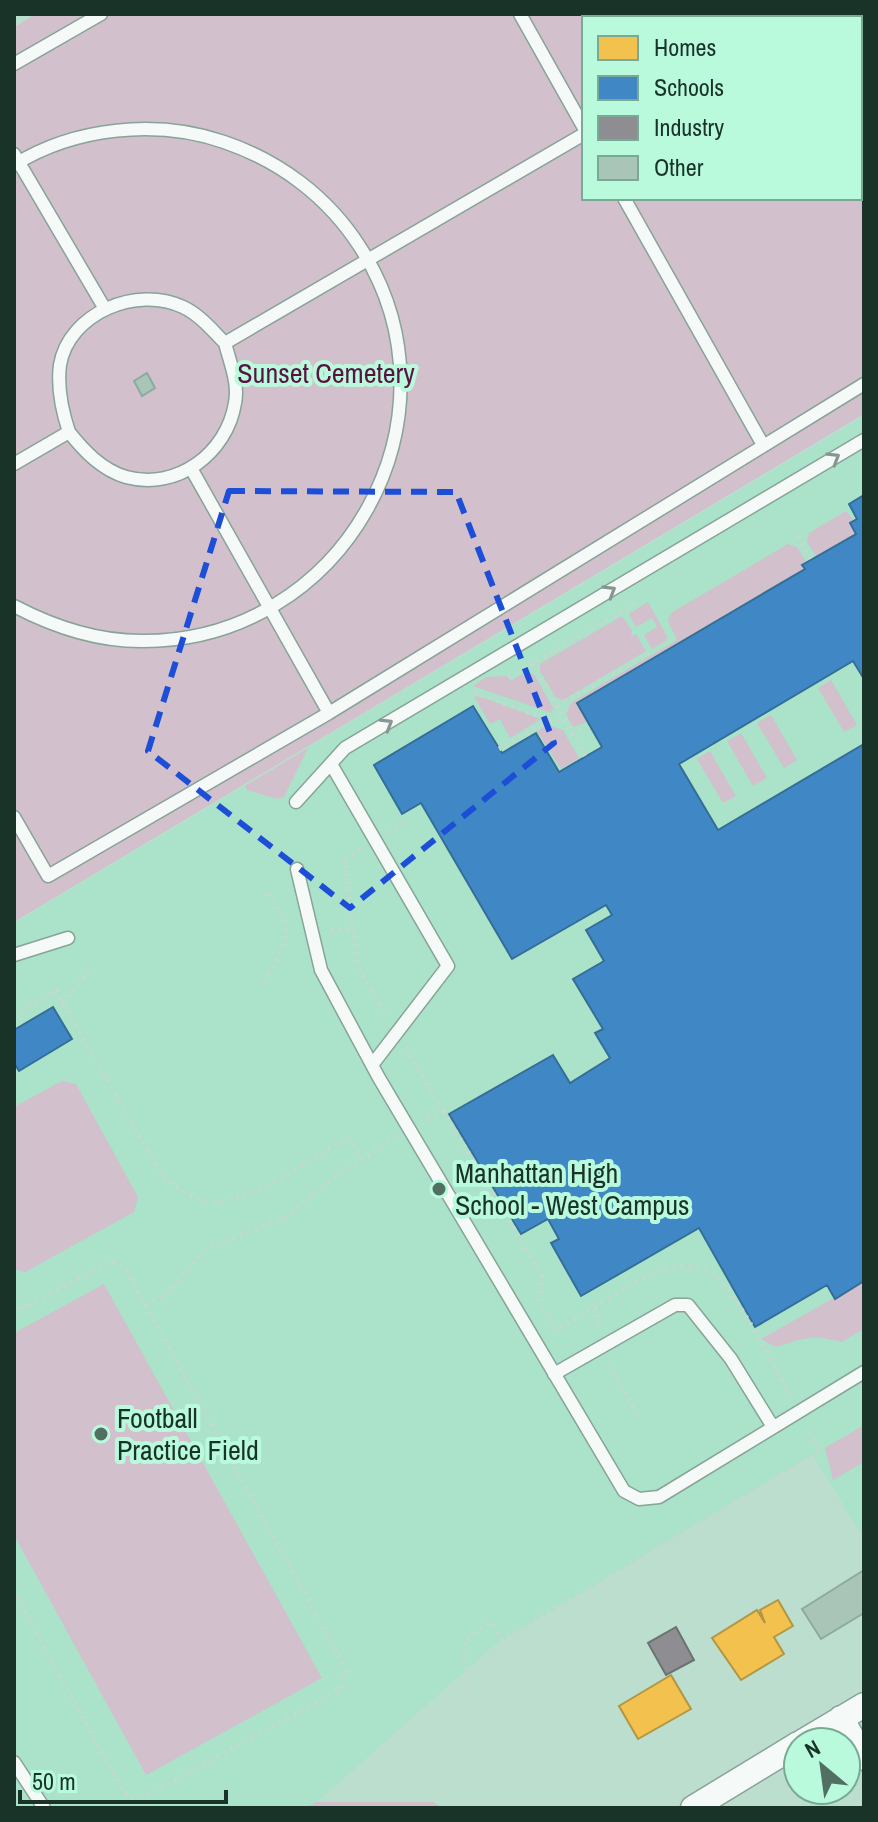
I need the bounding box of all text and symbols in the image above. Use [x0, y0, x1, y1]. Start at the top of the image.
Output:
legend [582, 16, 862, 200]
text: Homes [654, 31, 716, 63]
text: Schools [654, 71, 724, 103]
text: Industry [654, 111, 724, 143]
text: Other [654, 151, 704, 183]
park label: Sunset Cemetery [237, 354, 415, 392]
one-way arrow [825, 452, 839, 468]
one-way arrow [601, 585, 616, 600]
one-way arrow [378, 718, 393, 734]
place label: Manhattan High School - West Campus [455, 1154, 689, 1224]
marker: Manhattan High School - West Campus [430, 1180, 448, 1198]
place label: Football Practice Field [117, 1399, 259, 1469]
marker: Football Practice Field [92, 1425, 110, 1443]
north arrow [782, 1726, 862, 1806]
text: N [799, 1732, 825, 1765]
scale bar [20, 1754, 226, 1804]
text: 50 m [32, 1765, 76, 1797]

